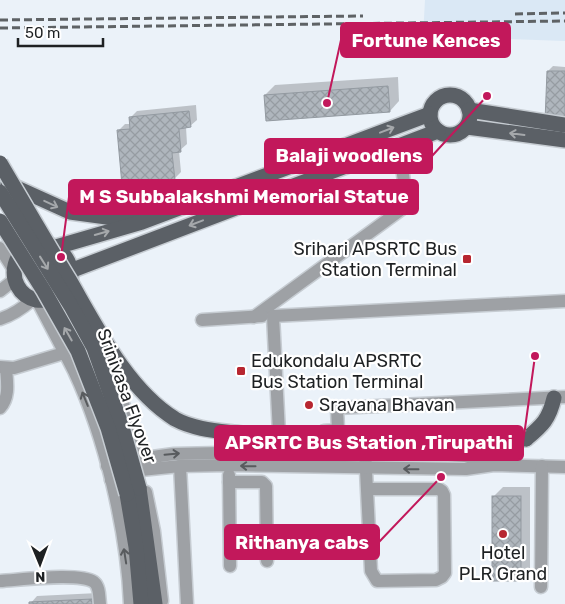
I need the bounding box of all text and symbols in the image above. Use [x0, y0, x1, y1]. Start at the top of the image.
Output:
scale bar [18, 15, 102, 47]
callout: Fortune Kences [341, 23, 510, 57]
text: 50 m [25, 24, 60, 42]
text: Fortune Kences [352, 29, 500, 52]
one-way arrow [378, 125, 394, 134]
one-way arrow [509, 129, 525, 139]
callout: Balaji woodlens [265, 139, 432, 173]
text: Balaji woodlens [276, 144, 422, 167]
callout: M S Subbalakshmi Memorial Statue [69, 180, 418, 214]
text: M S Subbalakshmi Memorial Statue [79, 185, 409, 208]
one-way arrow [43, 199, 58, 209]
one-way arrow [189, 219, 204, 228]
one-way arrow [94, 228, 110, 238]
place label: Srihari APSRTC Bus Station Terminal [294, 238, 457, 281]
marker: Srihari APSRTC Bus Station Terminal [461, 253, 473, 265]
one-way arrow [40, 255, 50, 269]
street label: Srinivasa Flyover [92, 326, 162, 467]
one-way arrow [63, 327, 73, 341]
place label: Edukondalu APSRTC Bus Station Terminal [251, 350, 423, 393]
marker: Edukondalu APSRTC Bus Station Terminal [235, 365, 247, 377]
one-way arrow [80, 391, 89, 407]
place label: Sravana Bhavan [319, 394, 455, 416]
marker: Sravana Bhavan [303, 399, 315, 411]
callout: APSRTC Bus Station ,Tirupathi [215, 426, 523, 460]
text: APSRTC Bus Station ,Tirupathi [225, 431, 513, 454]
one-way arrow [164, 449, 180, 459]
one-way arrow [241, 461, 257, 471]
one-way arrow [403, 464, 419, 473]
callout: Rithanya cabs [225, 525, 379, 559]
marker: Hotel PLR Grand [497, 528, 509, 540]
text: Rithanya cabs [235, 531, 369, 554]
north arrow [15, 539, 65, 589]
place label: Hotel PLR Grand [459, 542, 547, 585]
one-way arrow [119, 548, 129, 564]
text: N [35, 568, 45, 585]

